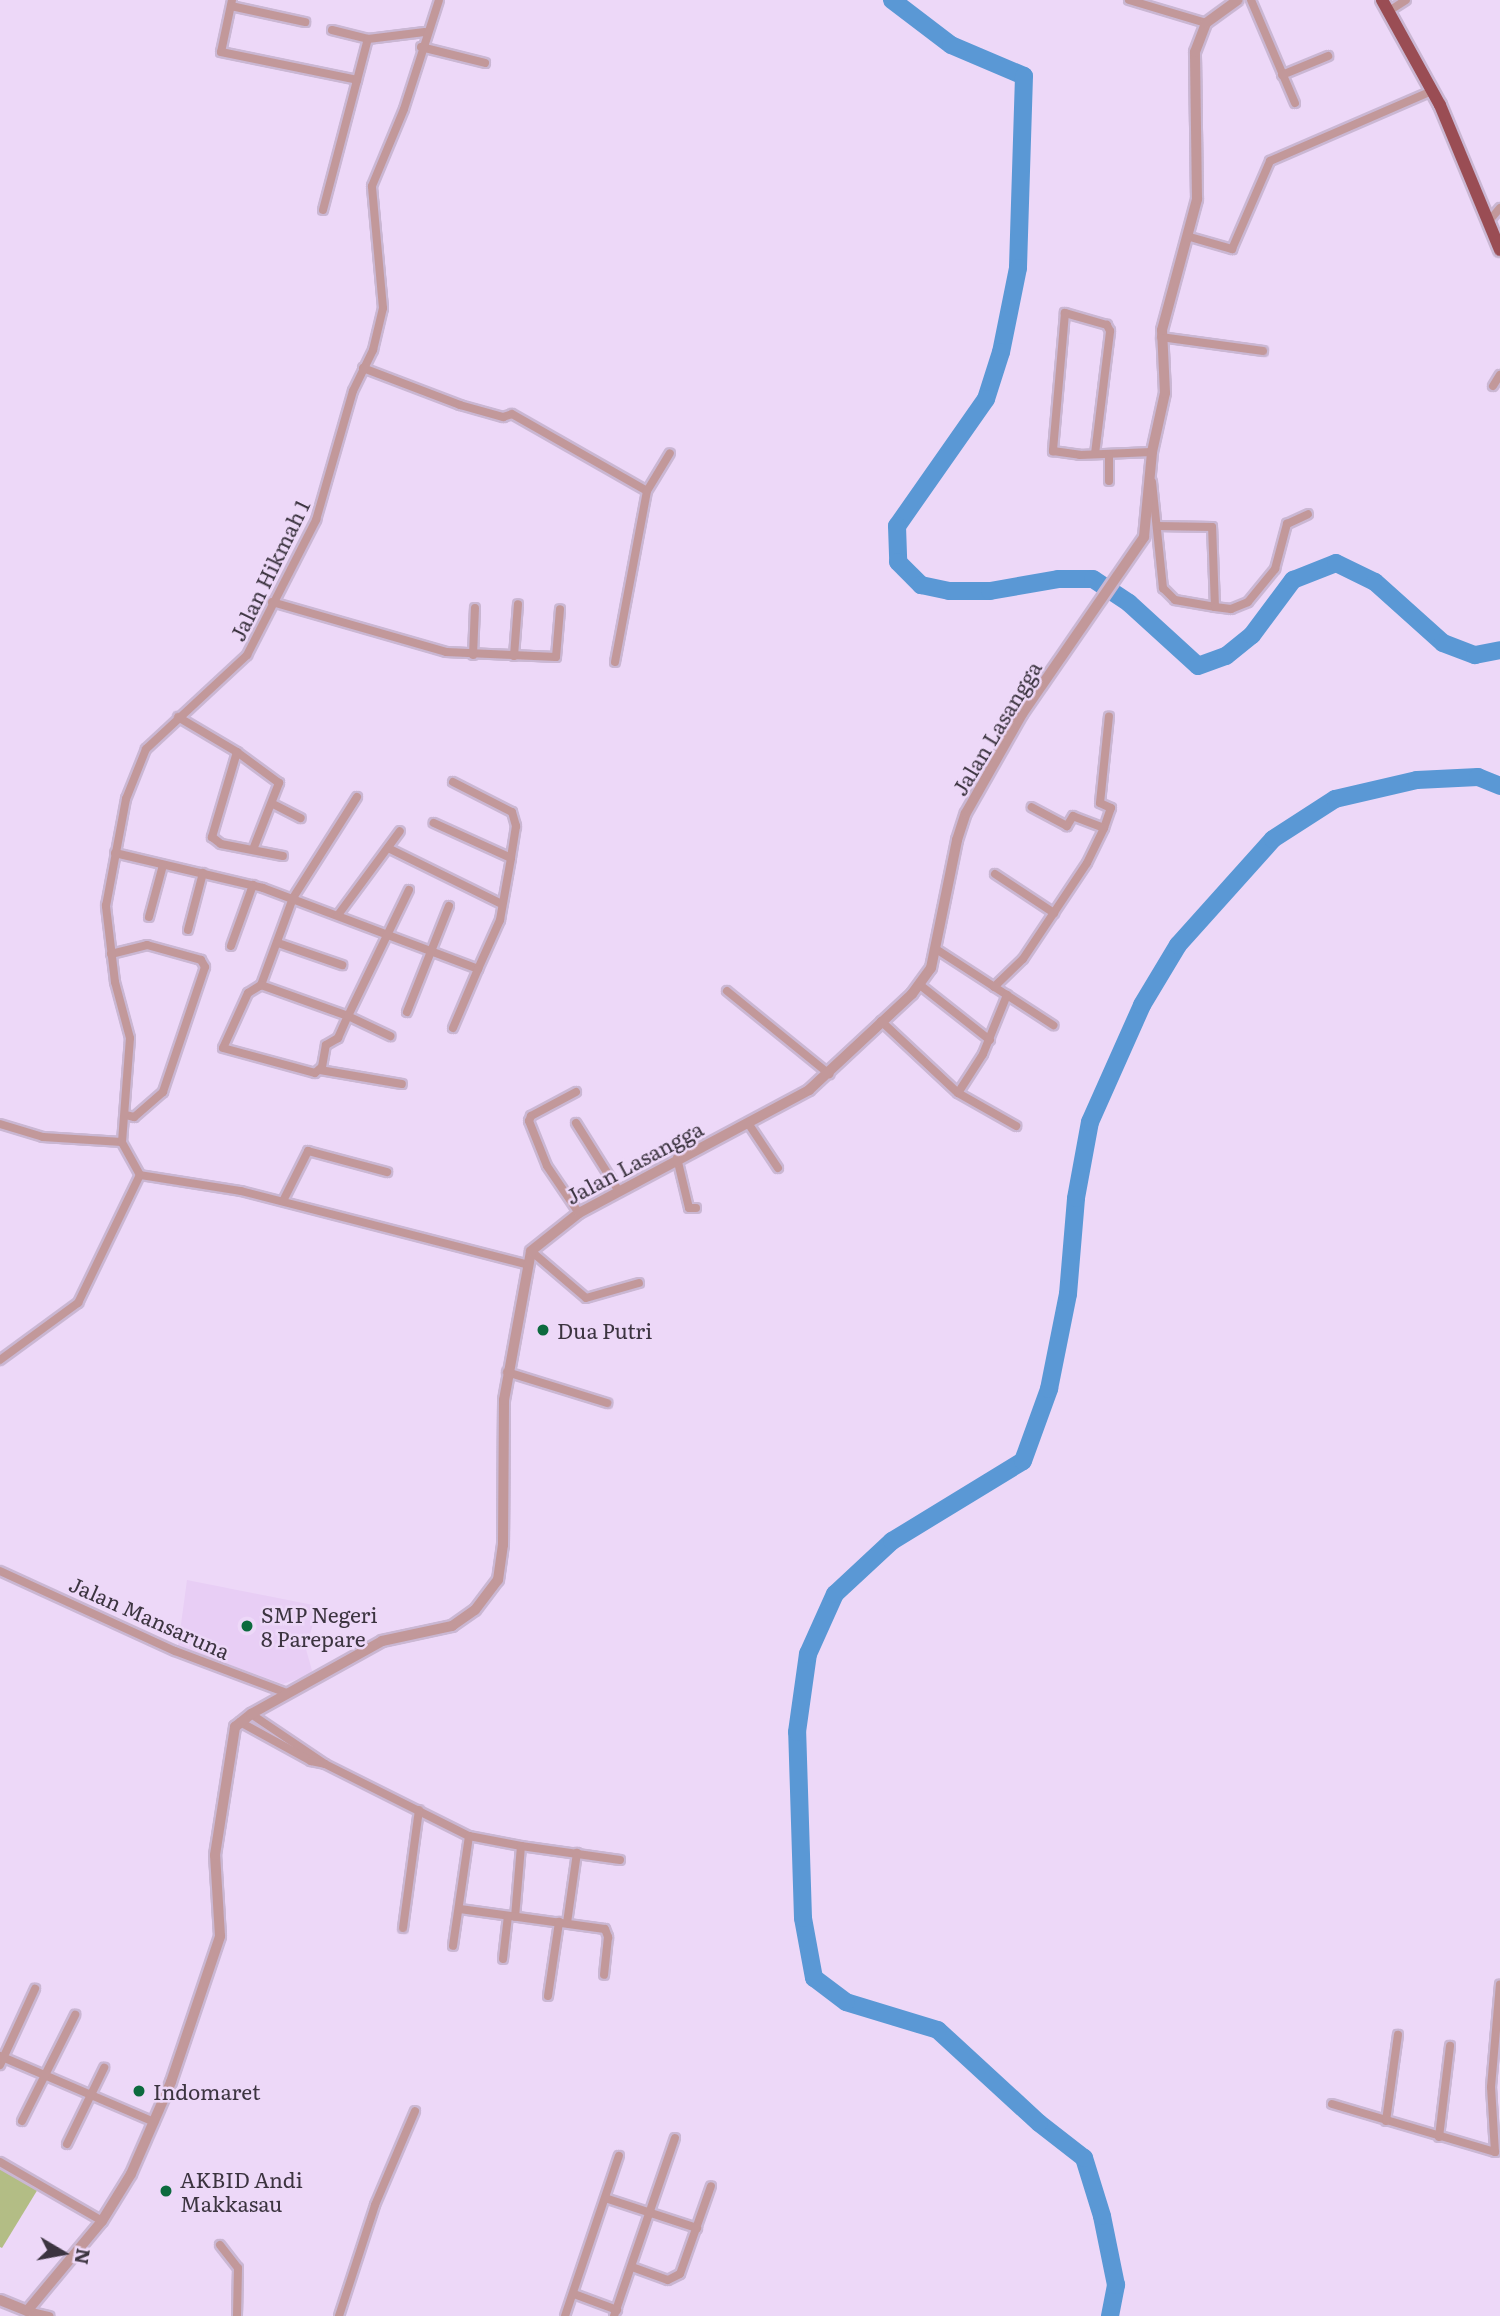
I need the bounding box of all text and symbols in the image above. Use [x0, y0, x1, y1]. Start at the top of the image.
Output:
street label: Jalan Hikmah 1 [224, 495, 314, 645]
street label: Jalan Lasangga [946, 656, 1046, 800]
street label: Jalan Lasangga [561, 1115, 707, 1209]
place label: Dua Putri [557, 1317, 652, 1343]
marker: Dua Putri [535, 1322, 551, 1338]
street label: Jalan Mansaruna [66, 1570, 234, 1664]
place label: SMP Negeri 8 Parepare [261, 1601, 378, 1651]
marker: SMP Negeri 8 Parepare [239, 1618, 255, 1634]
place label: Indomaret [153, 2078, 260, 2104]
marker: Indomaret [131, 2083, 147, 2099]
place label: AKBID Andi Makkasau [180, 2166, 303, 2216]
marker: AKBID Andi Makkasau [158, 2183, 174, 2199]
north arrow [28, 2218, 98, 2288]
text: N [69, 2246, 99, 2267]

